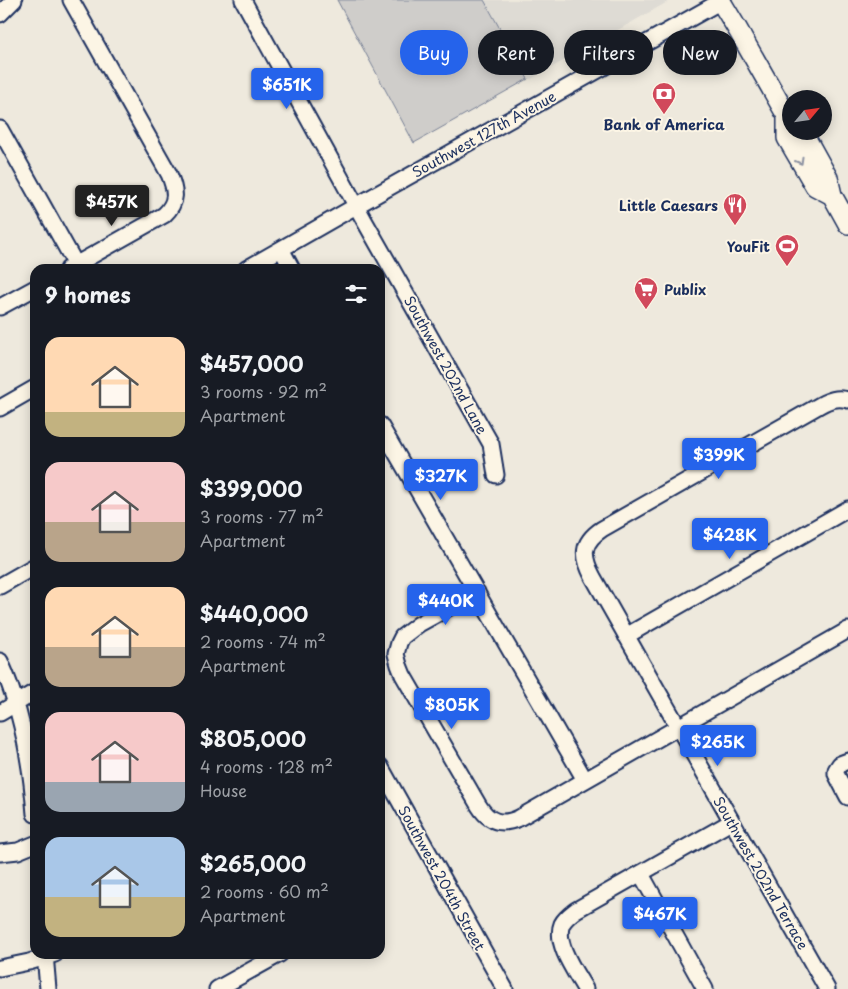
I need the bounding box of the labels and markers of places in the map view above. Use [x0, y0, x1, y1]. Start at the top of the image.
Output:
pin: $651K [252, 68, 322, 110]
bank icon: Bank of America [651, 81, 677, 115]
place label: Bank of America [603, 114, 725, 135]
pin: $457K [77, 184, 147, 227]
restaurant icon: Little Caesars [722, 192, 748, 226]
place label: Little Caesars [619, 195, 718, 216]
sports icon: YouFit [774, 233, 800, 267]
place label: YouFit [727, 236, 770, 257]
supermarket icon: Publix [633, 276, 659, 310]
place label: Publix [664, 279, 706, 300]
pin: $399K [684, 438, 754, 480]
pin: $327K [406, 458, 476, 501]
pin: $428K [695, 518, 765, 560]
pin: $440K [411, 584, 481, 626]
pin: $805K [417, 688, 487, 730]
pin: $265K [683, 724, 753, 767]
pin: $467K [625, 896, 695, 939]

